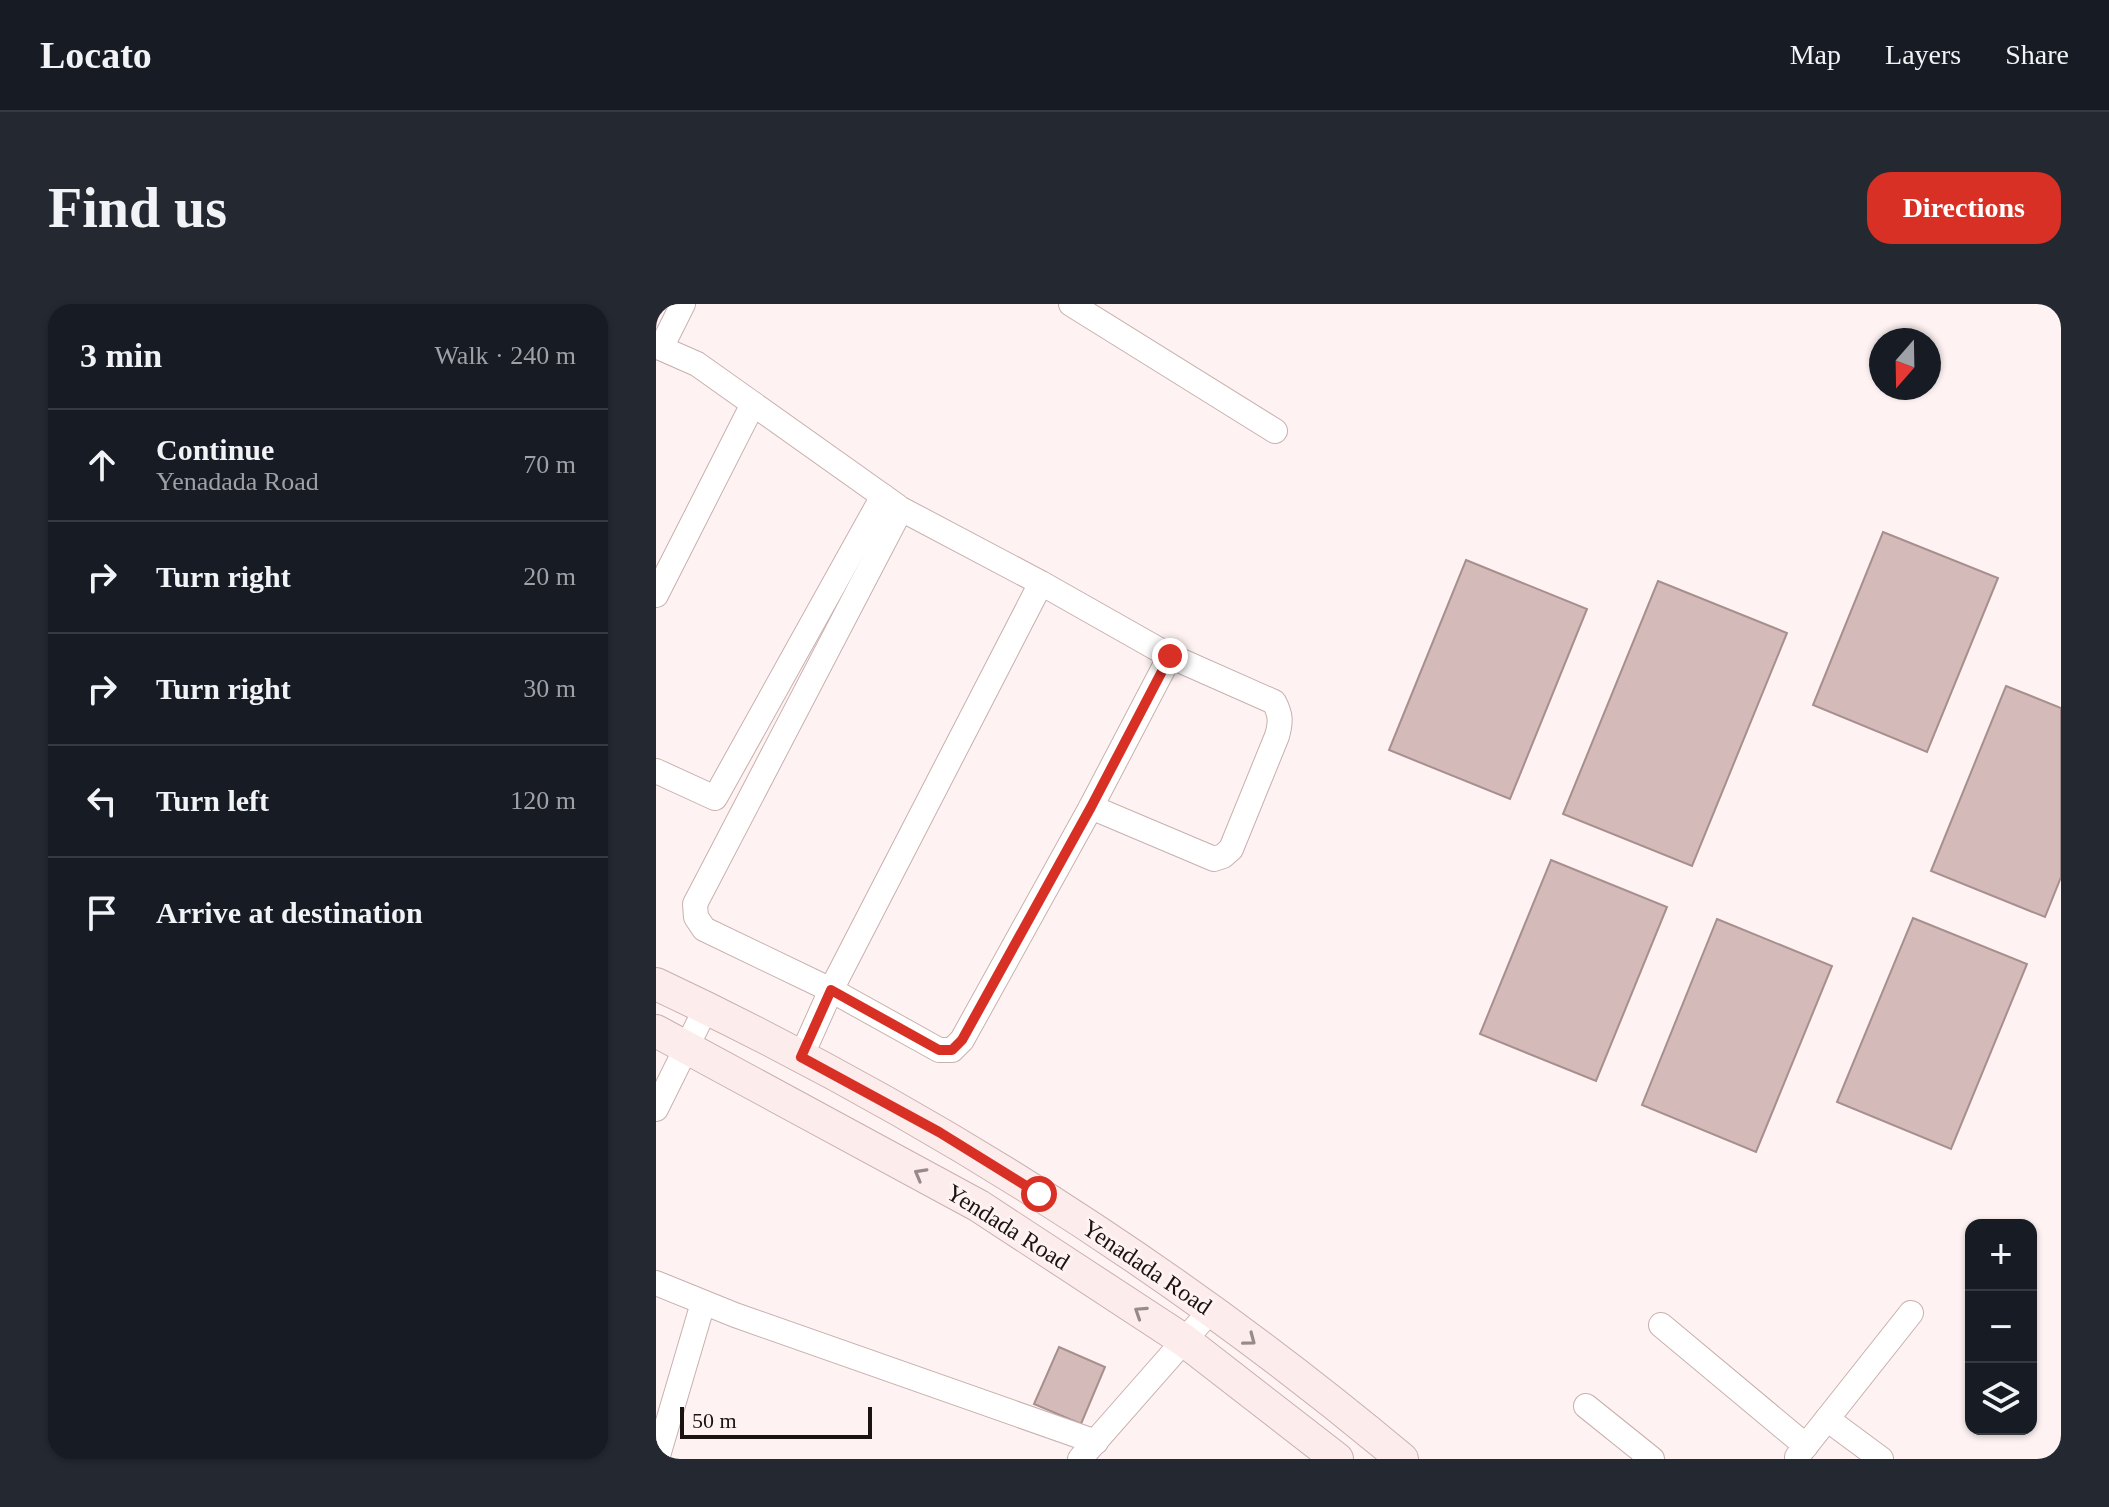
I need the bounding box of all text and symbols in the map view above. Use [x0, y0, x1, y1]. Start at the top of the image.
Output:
text: Locato [40, 34, 152, 76]
text: Map [1790, 39, 1841, 70]
text: Layers [1885, 39, 1961, 70]
text: Share [2005, 39, 2069, 70]
button: Directions [1867, 172, 2061, 244]
text: Find us [48, 177, 227, 239]
north arrow [1869, 328, 1941, 400]
text: 3 min [80, 337, 162, 374]
text: Walk · 240 m [434, 341, 576, 370]
text: Continue [156, 433, 274, 466]
icon: ahead [80, 443, 124, 487]
text: 70 m [523, 450, 576, 479]
text: Yenadada Road [156, 467, 319, 496]
icon: right [80, 555, 124, 599]
text: Turn right [156, 560, 291, 593]
text: 20 m [523, 562, 576, 591]
route end [1152, 638, 1188, 674]
icon: right [80, 667, 124, 711]
text: Turn right [156, 672, 291, 705]
text: 30 m [523, 674, 576, 703]
icon: left [80, 779, 124, 823]
text: Turn left [156, 784, 269, 817]
text: 120 m [510, 786, 576, 815]
icon: arrive [80, 891, 124, 935]
text: Arrive at destination [156, 896, 423, 929]
one-way arrow [914, 1168, 929, 1184]
route start [1021, 1176, 1057, 1212]
street label: Yendada Road [942, 1179, 1074, 1275]
street label: Yenadada Road [1077, 1214, 1217, 1320]
map controls [1965, 1219, 2037, 1435]
button: + [1965, 1219, 2037, 1291]
button: − [1965, 1291, 2037, 1363]
one-way arrow [1135, 1306, 1149, 1321]
one-way arrow [1241, 1330, 1256, 1344]
button: layers [1965, 1363, 2037, 1435]
scale bar [680, 1403, 872, 1439]
text: 50 m [692, 1408, 737, 1433]

